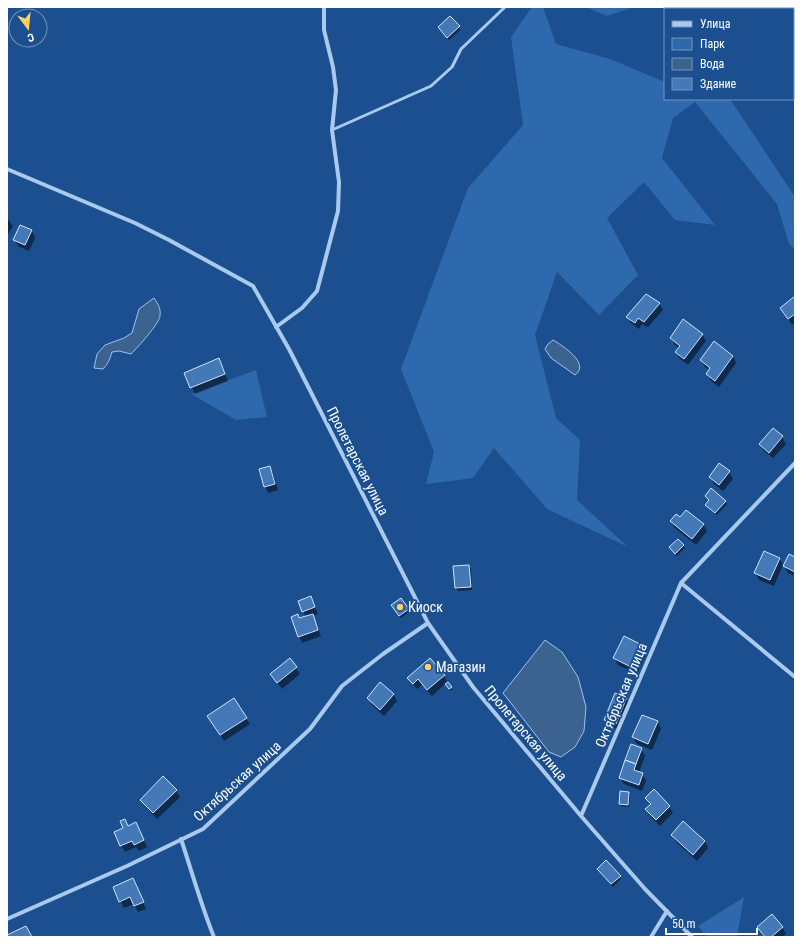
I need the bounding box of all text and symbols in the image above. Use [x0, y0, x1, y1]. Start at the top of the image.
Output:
north arrow [8, 8, 48, 48]
legend [664, 8, 794, 100]
text: Улица [700, 17, 731, 31]
text: С [26, 30, 35, 44]
text: Парк [700, 37, 725, 51]
text: Вода [700, 57, 725, 71]
text: Здание [700, 77, 737, 91]
street label: Пролетарская улица [324, 404, 392, 518]
place label: Киоск [408, 599, 443, 615]
marker: Киоск [395, 602, 405, 612]
street label: Октябрьская улица [592, 640, 650, 750]
place label: Магазин [436, 659, 486, 675]
marker: Магазин [423, 662, 433, 672]
street label: Пролетарская улица [482, 682, 570, 784]
street label: Октябрьская улица [190, 738, 284, 824]
scale bar [666, 910, 757, 936]
text: 50 m [672, 917, 696, 931]

